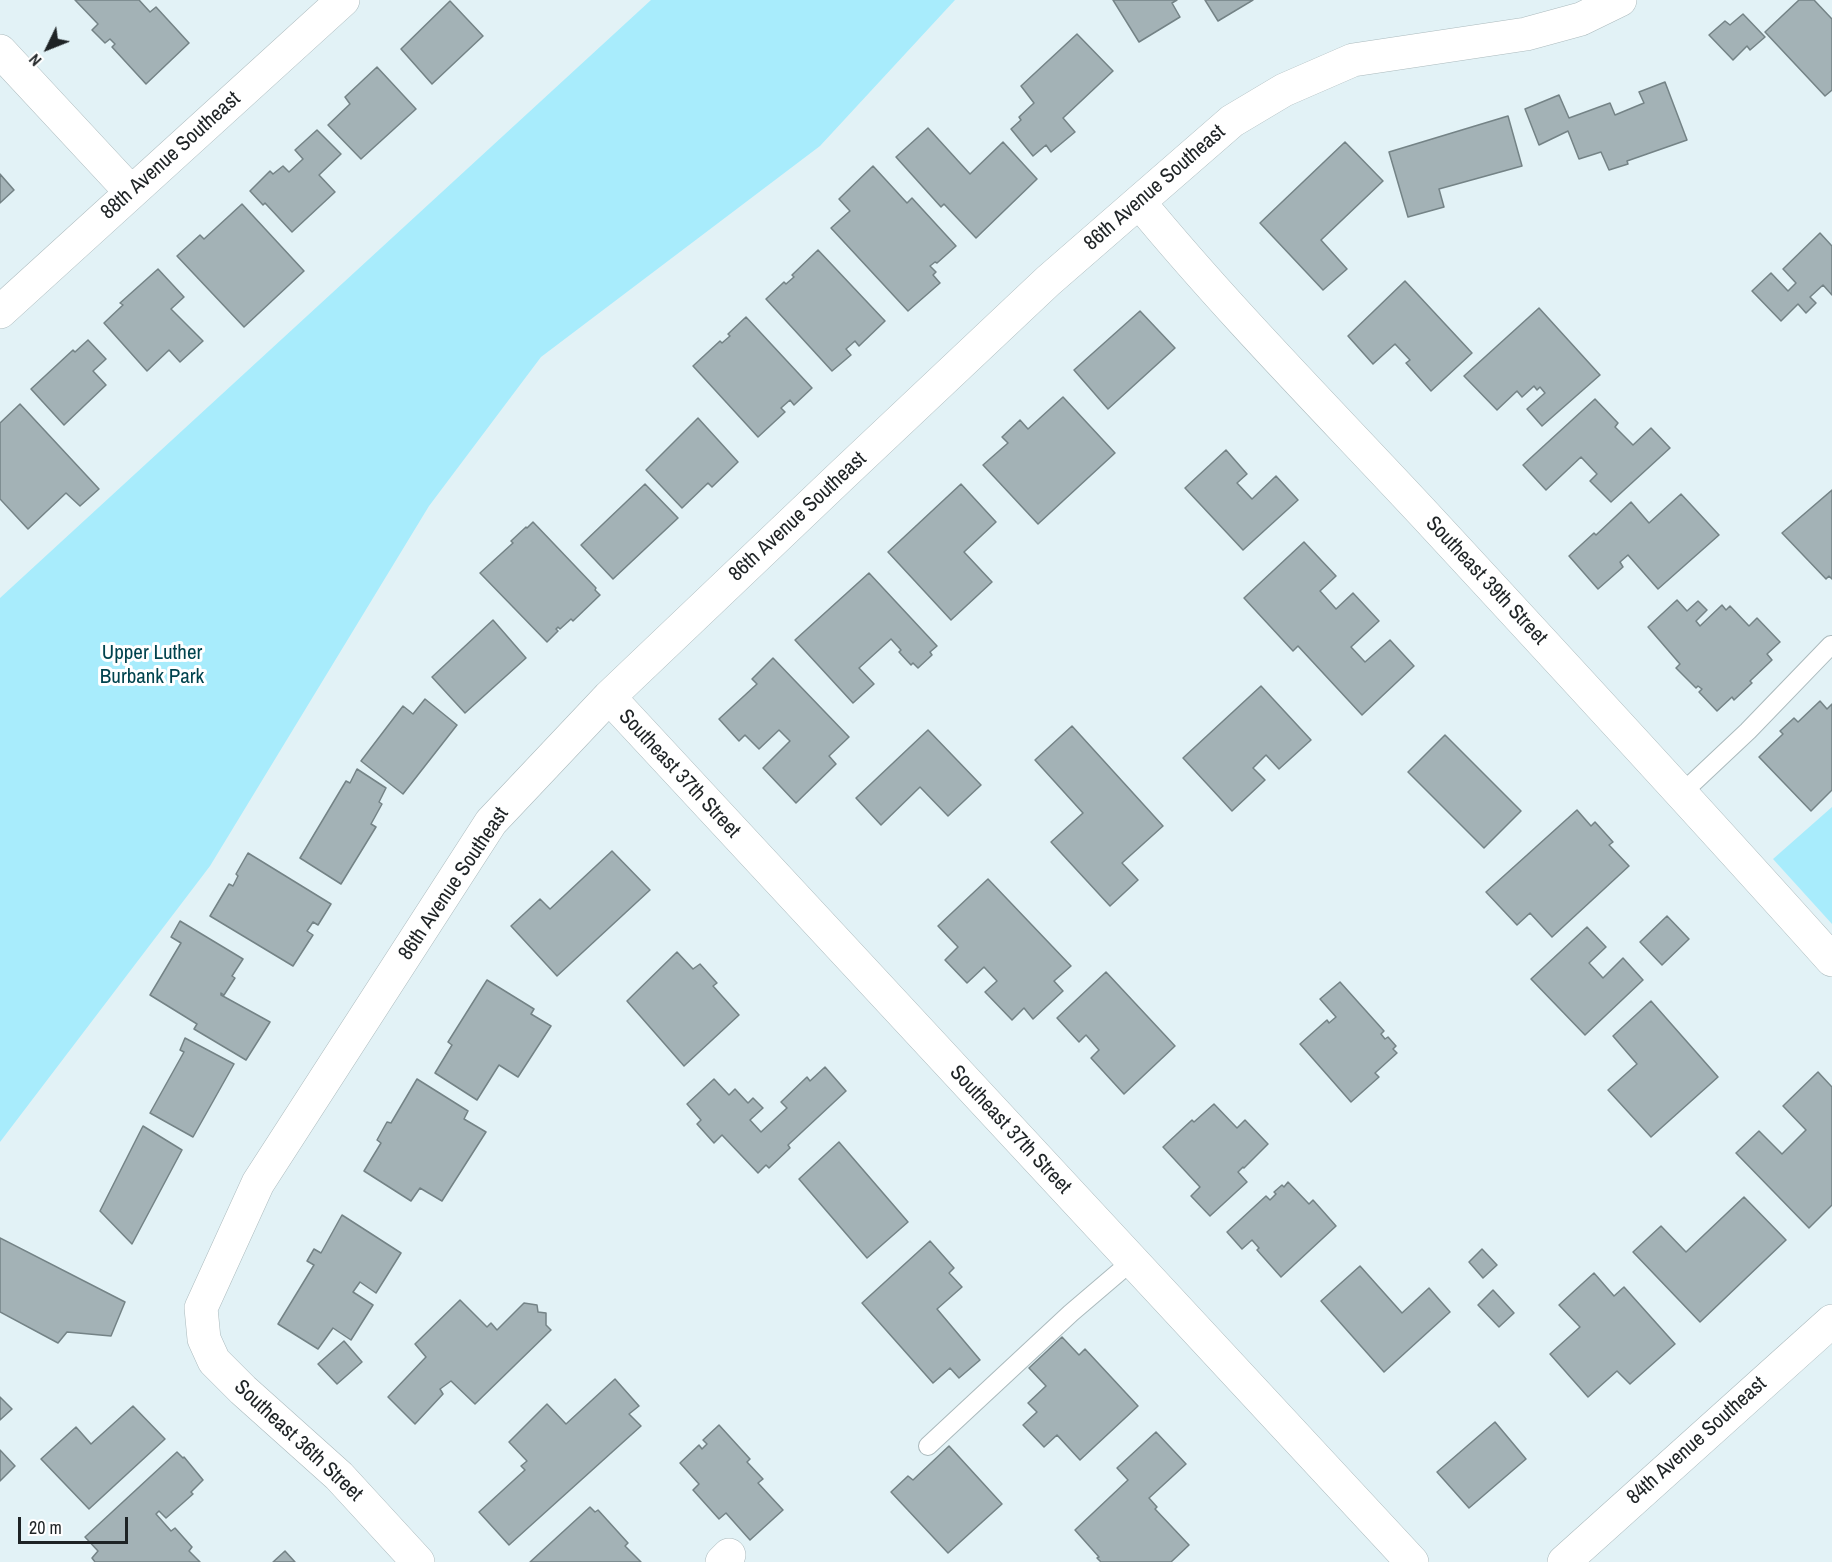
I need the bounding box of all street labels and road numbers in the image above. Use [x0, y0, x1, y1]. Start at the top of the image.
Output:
street label: 88th Avenue Southeast [96, 87, 246, 225]
street label: 86th Avenue Southeast [1079, 120, 1231, 256]
street label: 86th Avenue Southeast [724, 447, 872, 587]
street label: Southeast 39th Street [1420, 511, 1552, 651]
street label: Southeast 37th Street [613, 704, 745, 844]
street label: 86th Avenue Southeast [394, 803, 514, 965]
street label: Southeast 37th Street [944, 1060, 1076, 1200]
street label: 84th Avenue Southeast [1622, 1372, 1772, 1510]
street label: Southeast 36th Street [228, 1375, 368, 1507]

